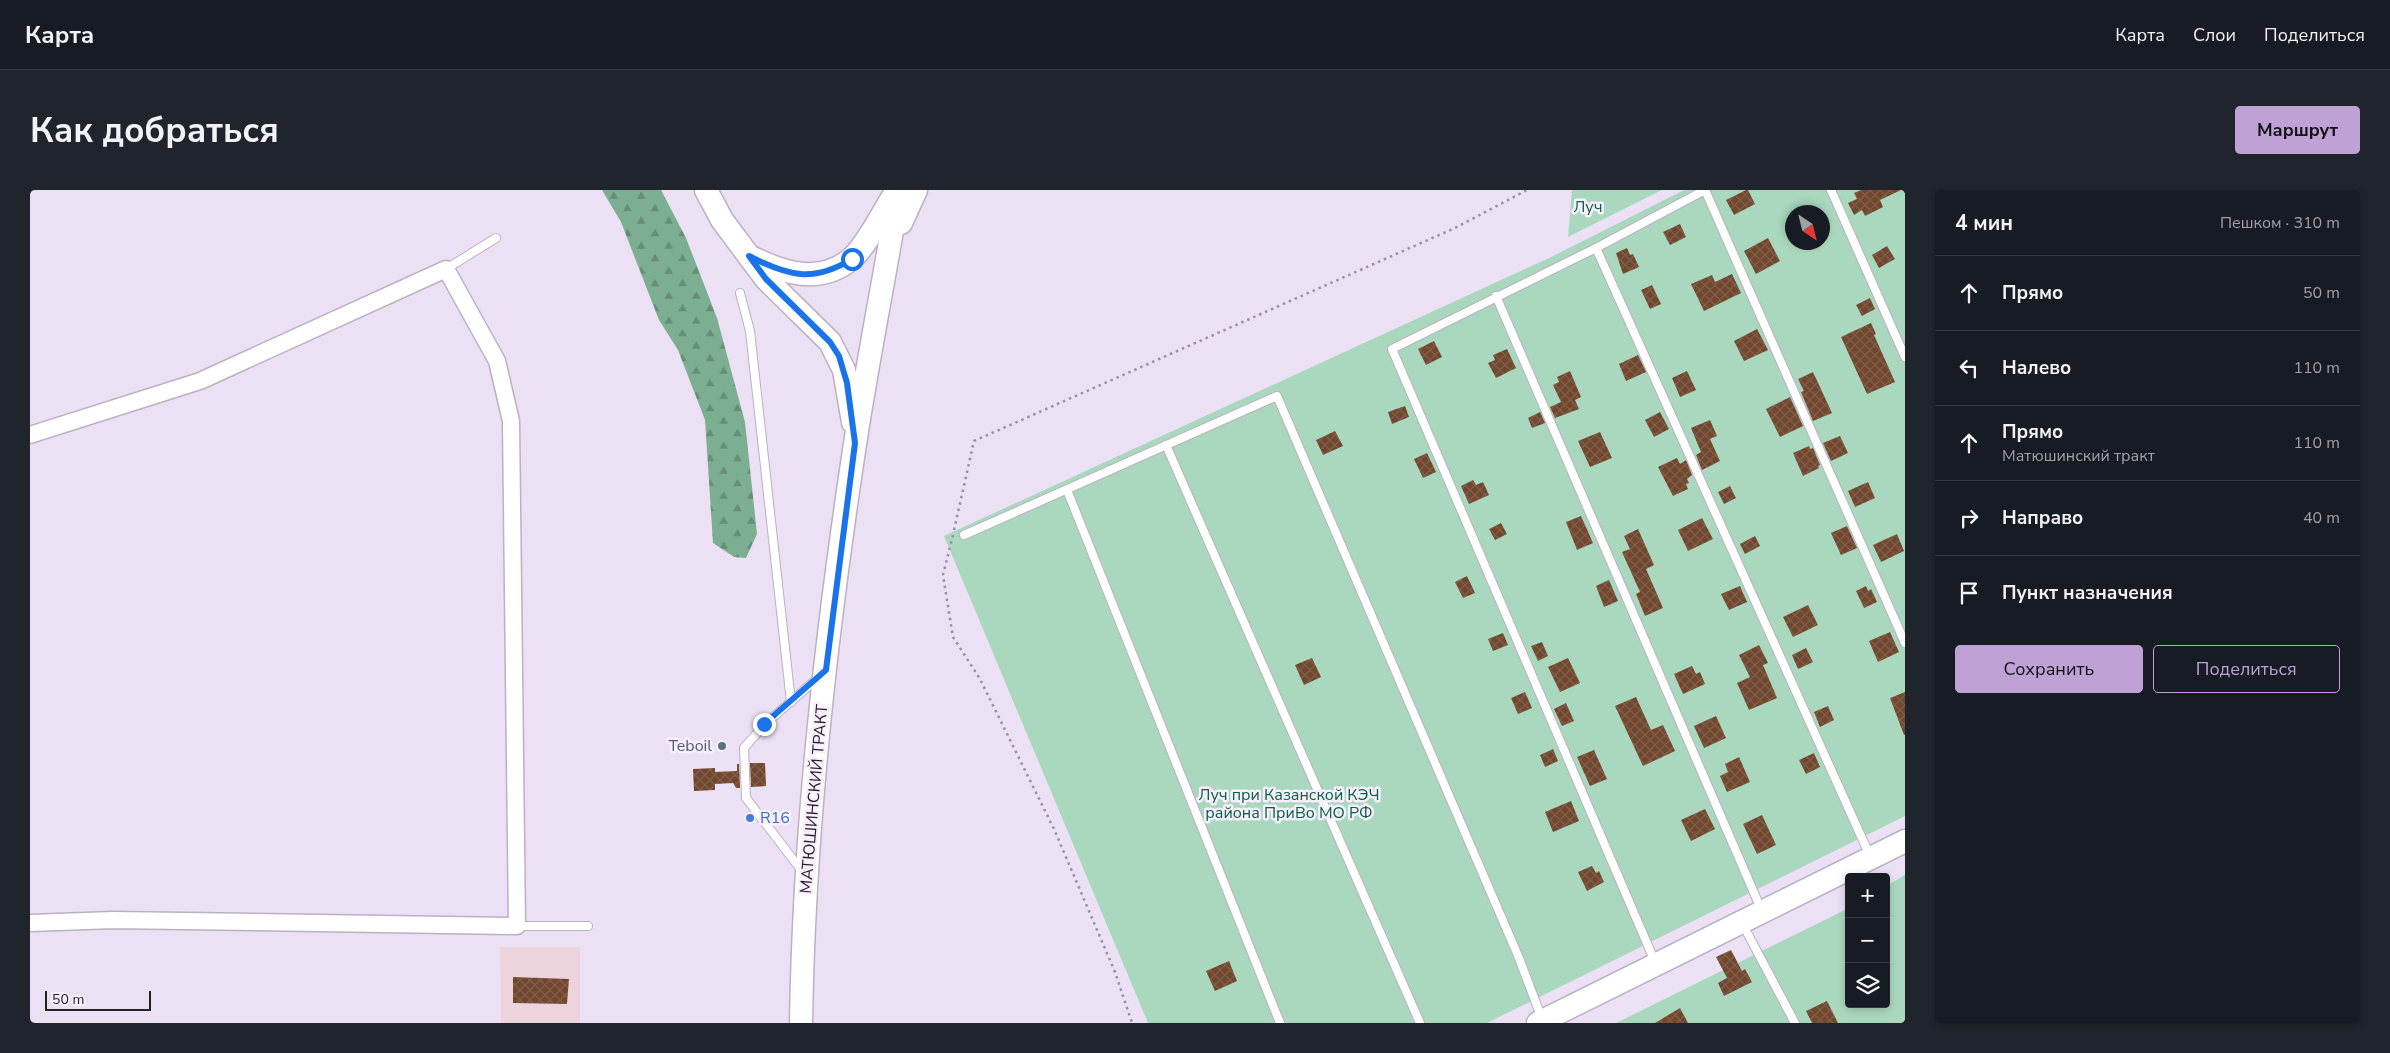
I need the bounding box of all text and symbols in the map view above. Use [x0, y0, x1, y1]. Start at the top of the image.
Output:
text: Карта [25, 19, 94, 51]
text: Карта [2115, 23, 2165, 47]
text: Слои [2193, 23, 2236, 47]
text: Поделиться [2264, 23, 2365, 47]
button: Маршрут [2235, 106, 2360, 154]
text: Как добраться [30, 107, 279, 154]
park label: Луч [1573, 196, 1603, 218]
north arrow [1785, 205, 1830, 250]
text: 4 мин [1955, 209, 2013, 237]
text: Пешком · 310 m [2220, 212, 2340, 234]
route start [841, 248, 864, 271]
icon: ahead [1955, 279, 1983, 307]
text: Прямо [2002, 280, 2063, 306]
text: 50 m [2303, 282, 2340, 304]
icon: left [1955, 354, 1983, 382]
text: Налево [2002, 355, 2071, 381]
text: 110 m [2293, 357, 2340, 379]
text: Прямо [2002, 419, 2063, 445]
icon: ahead [1955, 429, 1983, 457]
text: 110 m [2293, 432, 2340, 454]
text: Матюшинский тракт [2002, 445, 2155, 467]
icon: right [1955, 504, 1983, 532]
text: Направо [2002, 505, 2083, 531]
text: 40 m [2303, 507, 2340, 529]
icon: arrive [1955, 579, 1983, 607]
text: Пункт назначения [2002, 580, 2173, 606]
button: Сохранить [1955, 645, 2143, 693]
button: Поделиться [2153, 645, 2340, 693]
street label: МАТЮШИНСКИЙ ТРАКТ [795, 703, 833, 894]
route end [753, 713, 776, 736]
place label: Teboil [668, 735, 712, 757]
marker: Teboil [716, 740, 728, 752]
park label: Луч при Казанской КЭЧ района ПриВо МО РФ [1199, 784, 1379, 824]
place label: R16 [760, 807, 790, 829]
marker: R16 [744, 812, 756, 824]
map controls [1845, 873, 1890, 1008]
button: + [1845, 873, 1890, 918]
button: − [1845, 918, 1890, 963]
button: layers [1845, 963, 1890, 1008]
scale bar [45, 988, 151, 1011]
text: 50 m [52, 990, 84, 1009]

